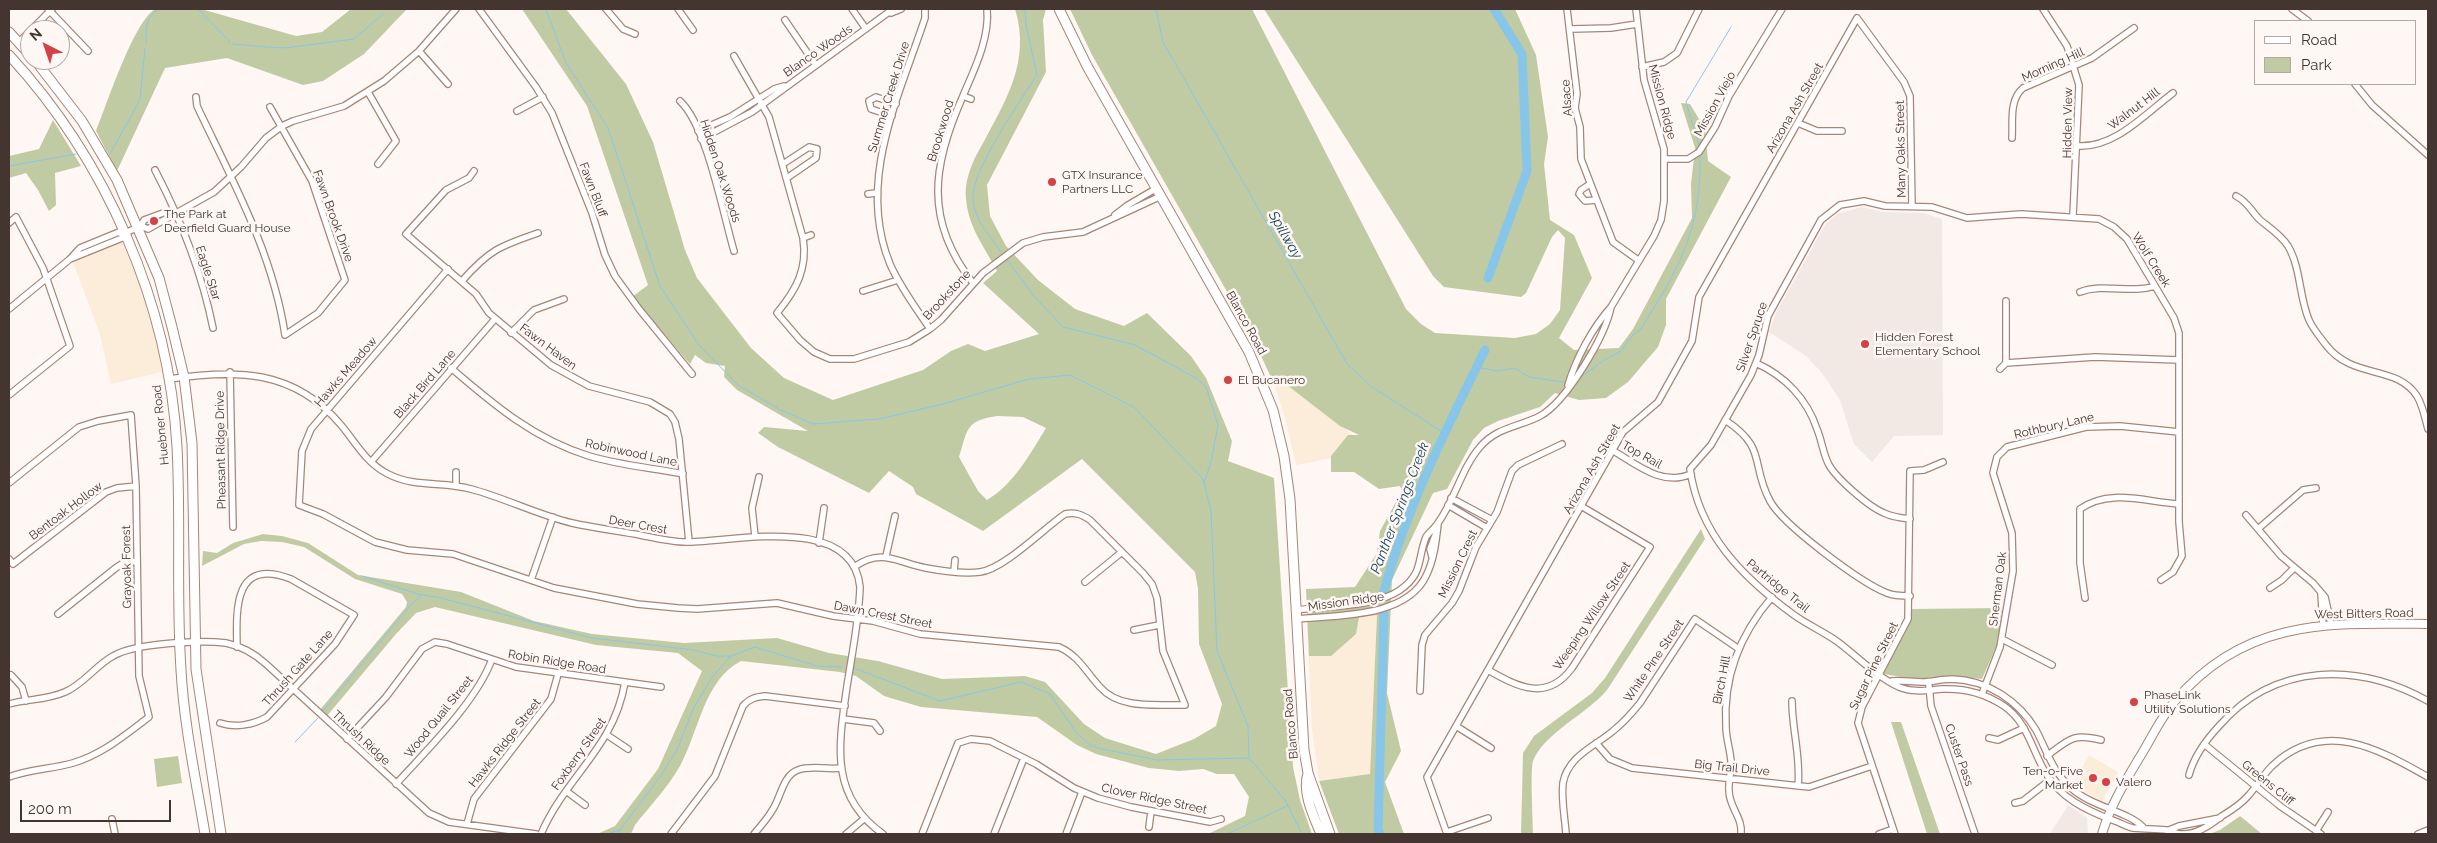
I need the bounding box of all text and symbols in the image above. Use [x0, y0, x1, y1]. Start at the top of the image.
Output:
north arrow [20, 20, 70, 70]
legend [2254, 20, 2417, 85]
street label: Blanco Woods [781, 22, 855, 80]
text: N [27, 25, 45, 44]
text: Road [2301, 31, 2337, 49]
street label: Summer Creek Drive [865, 40, 913, 154]
street label: Morning Hill [2020, 45, 2086, 85]
text: Park [2301, 56, 2332, 74]
street label: Arizona Ash Street [1763, 60, 1827, 156]
street label: Mission Ridge [1645, 63, 1679, 141]
street label: Mission Viejo [1691, 69, 1739, 139]
street label: Alsace [1559, 79, 1575, 117]
street label: Walnut Hill [2105, 85, 2163, 133]
street label: Hidden View [2060, 87, 2076, 159]
street label: Brookwood [925, 98, 957, 164]
street label: Many Oaks Street [1893, 100, 1909, 198]
street label: Hidden Oak Woods [697, 118, 743, 224]
street label: Fawn Bluff [576, 160, 610, 220]
street label: Fawn Brook Drive [310, 168, 356, 264]
place label: GTX Insurance Partners LLC [1062, 168, 1143, 196]
marker: GTX Insurance Partners LLC [1046, 176, 1058, 188]
place label: The Park at Deerfield Guard House [164, 207, 290, 235]
water label: Spillway [1265, 208, 1305, 262]
marker: The Park at Deerfield Guard House [148, 215, 160, 227]
street label: Wolf Creek [2129, 230, 2173, 290]
street label: Eagle Star [192, 244, 224, 302]
street label: Brookstone [920, 267, 974, 323]
street label: Blanco Road [1223, 289, 1269, 357]
street label: Silver Spruce [1733, 300, 1771, 374]
street label: Fawn Haven [517, 321, 579, 373]
place label: Hidden Forest Elementary School [1875, 330, 1980, 358]
street label: Hawks Meadow [312, 334, 380, 410]
marker: Hidden Forest Elementary School [1859, 338, 1871, 350]
street label: Black Bird Lane [391, 347, 459, 421]
place label: El Bucanero [1238, 373, 1305, 387]
marker: El Bucanero [1222, 374, 1234, 386]
street label: Huebner Road [150, 384, 172, 466]
street label: Pheasant Ridge Drive [213, 391, 229, 509]
street label: Rothbury Lane [2013, 410, 2095, 442]
street label: Arizona Ash Street [1560, 421, 1624, 517]
street label: Robinwood Lane [584, 436, 678, 470]
street label: Top Rail [1619, 438, 1665, 472]
water label: Panther Springs Creek [1367, 440, 1433, 576]
street label: Bentoak Hollow [26, 479, 106, 543]
street label: Deer Crest [608, 513, 668, 537]
street label: Grayoak Forest [119, 525, 135, 609]
street label: Mission Crest [1435, 528, 1481, 600]
street label: Sherman Oak [1986, 551, 2010, 627]
street label: Partridge Trail [1744, 556, 1812, 616]
street label: Weeping Willow Street [1550, 559, 1634, 673]
street label: Mission Ridge [1307, 590, 1385, 614]
street label: Dawn Crest Street [832, 598, 934, 632]
street label: West Bitters Road [2314, 606, 2414, 622]
street label: White Pine Street [1621, 617, 1687, 705]
street label: Sugar Pine Street [1846, 620, 1902, 712]
street label: Thrush Gate Lane [260, 627, 336, 709]
street label: Robin Ridge Road [507, 647, 607, 677]
street label: Birch Hill [1710, 654, 1734, 706]
street label: Wood Quail Street [401, 673, 477, 761]
street label: Blanco Road [1281, 688, 1301, 760]
place label: PhaseLink Utility Solutions [2144, 688, 2231, 716]
street label: Hawks Ridge Street [466, 696, 544, 790]
marker: PhaseLink Utility Solutions [2128, 696, 2140, 708]
street label: Thrush Ridge [329, 708, 393, 768]
street label: Foxberry Street [549, 715, 609, 793]
street label: Custer Pass [1942, 722, 1976, 788]
street label: Big Trail Drive [1694, 757, 1770, 779]
street label: Greens Cliff [2239, 757, 2297, 809]
place label: Ten-o-Five Market [2023, 764, 2083, 792]
marker: Ten-o-Five Market [2087, 772, 2099, 784]
place label: Valero [2116, 775, 2152, 789]
marker: Valero [2100, 776, 2112, 788]
street label: Clover Ridge Street [1100, 781, 1208, 817]
scale bar [22, 790, 174, 822]
text: 200 m [28, 800, 72, 818]

